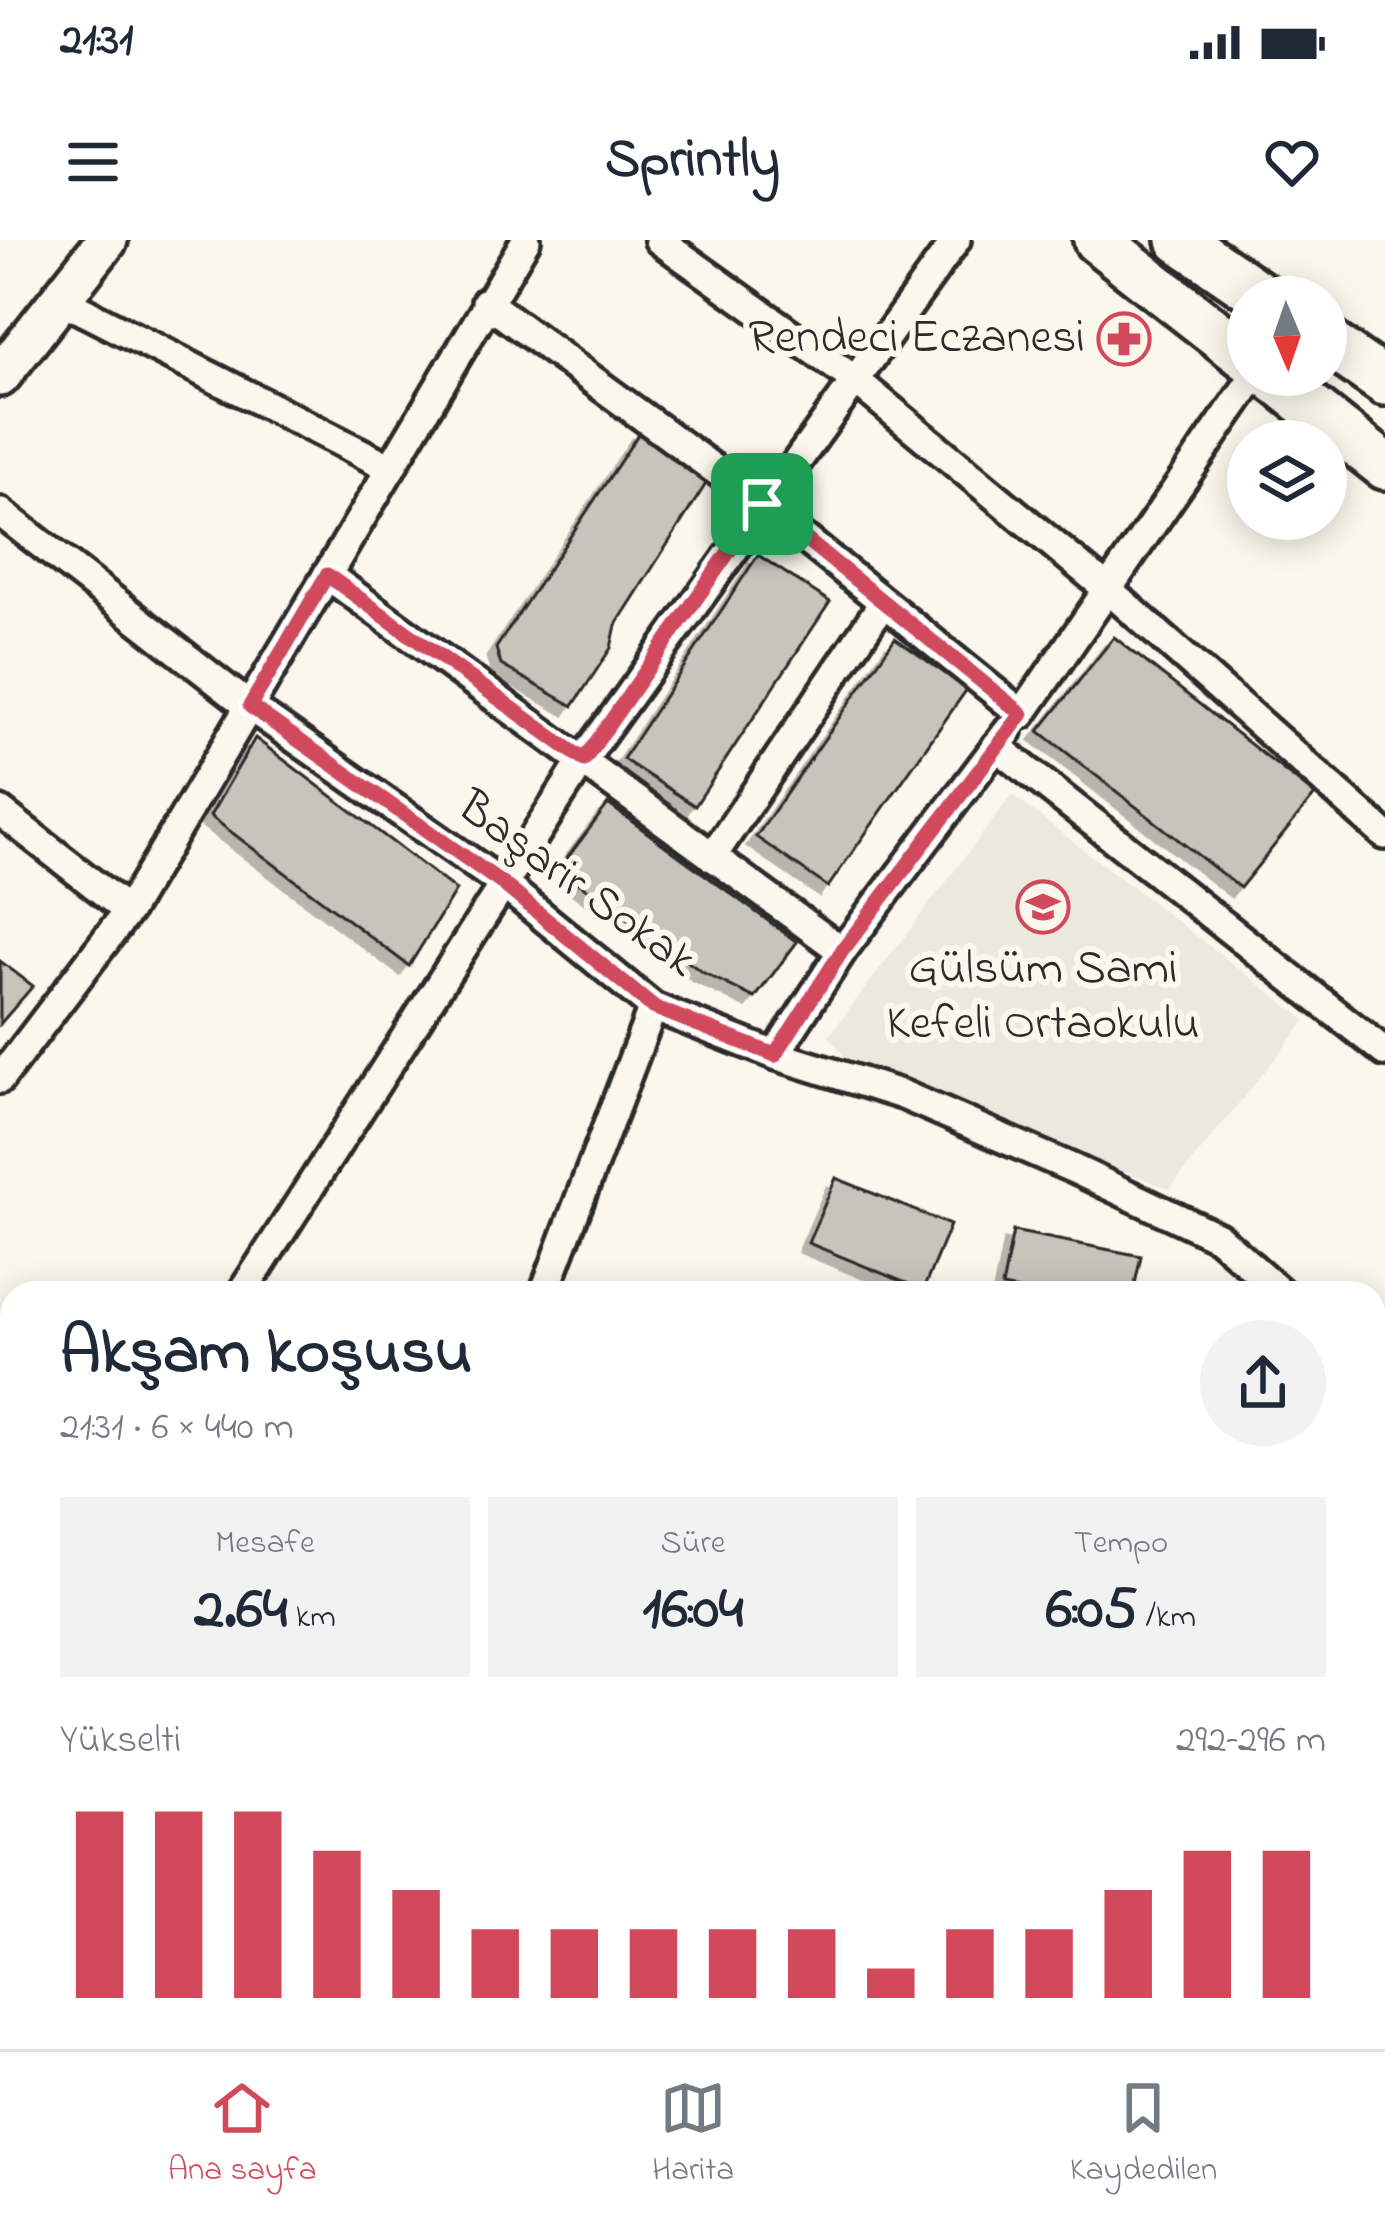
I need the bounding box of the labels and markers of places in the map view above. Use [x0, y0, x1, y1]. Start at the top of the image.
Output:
place label: Rendeci Eczanesi [748, 304, 1085, 374]
pharmacy icon: Rendeci Eczanesi [1096, 311, 1152, 367]
pin [711, 453, 813, 555]
school or university icon: Gülsüm Sami Kefeli Ortaokulu [1015, 879, 1071, 935]
place label: Gülsüm Sami Kefeli Ortaokulu [887, 935, 1199, 1060]

